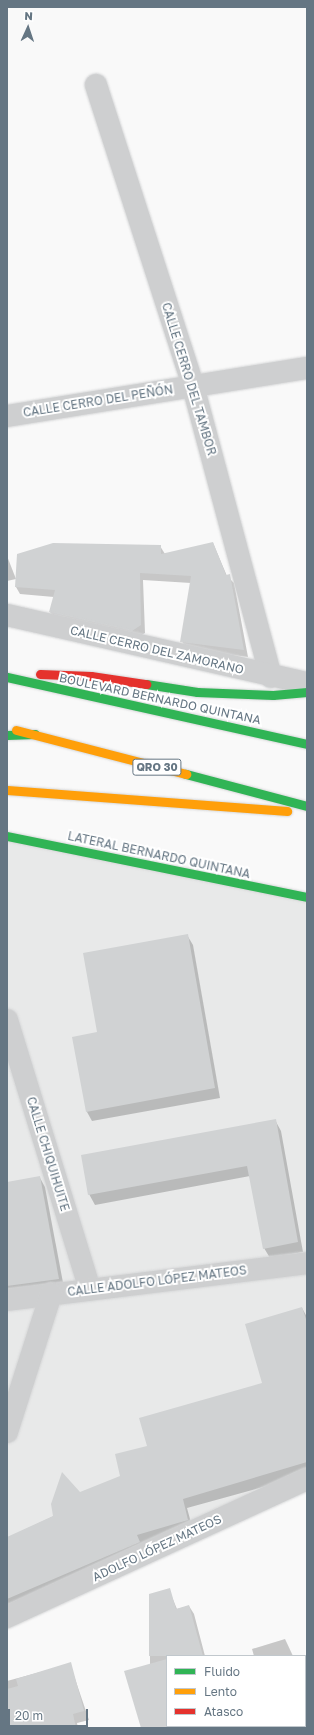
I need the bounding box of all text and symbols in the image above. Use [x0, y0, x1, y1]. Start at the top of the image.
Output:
north arrow [8, 8, 48, 48]
text: N [24, 9, 33, 22]
street label: CALLE CERRO DEL TAMBOR [159, 301, 219, 457]
street label: CALLE CERRO DEL PEÑÓN [22, 382, 174, 420]
street label: CALLE CERRO DEL ZAMORANO [69, 623, 245, 677]
street label: BOULEVARD BERNARDO QUINTANA [58, 671, 262, 727]
road number: QRO 30 [132, 758, 182, 776]
street label: LATERAL BERNARDO QUINTANA [66, 829, 252, 881]
street label: CALLE CHIQUIHUITE [24, 1095, 72, 1213]
street label: CALLE ADOLFO LÓPEZ MATEOS [67, 1263, 247, 1299]
street label: ADOLFO LÓPEZ MATEOS [90, 1512, 224, 1584]
legend [166, 1655, 306, 1727]
text: Fluido [204, 1664, 240, 1679]
text: Lento [204, 1684, 237, 1699]
scale bar [10, 1701, 90, 1727]
text: Atasco [204, 1704, 243, 1719]
text: 20 m [15, 1708, 43, 1723]

